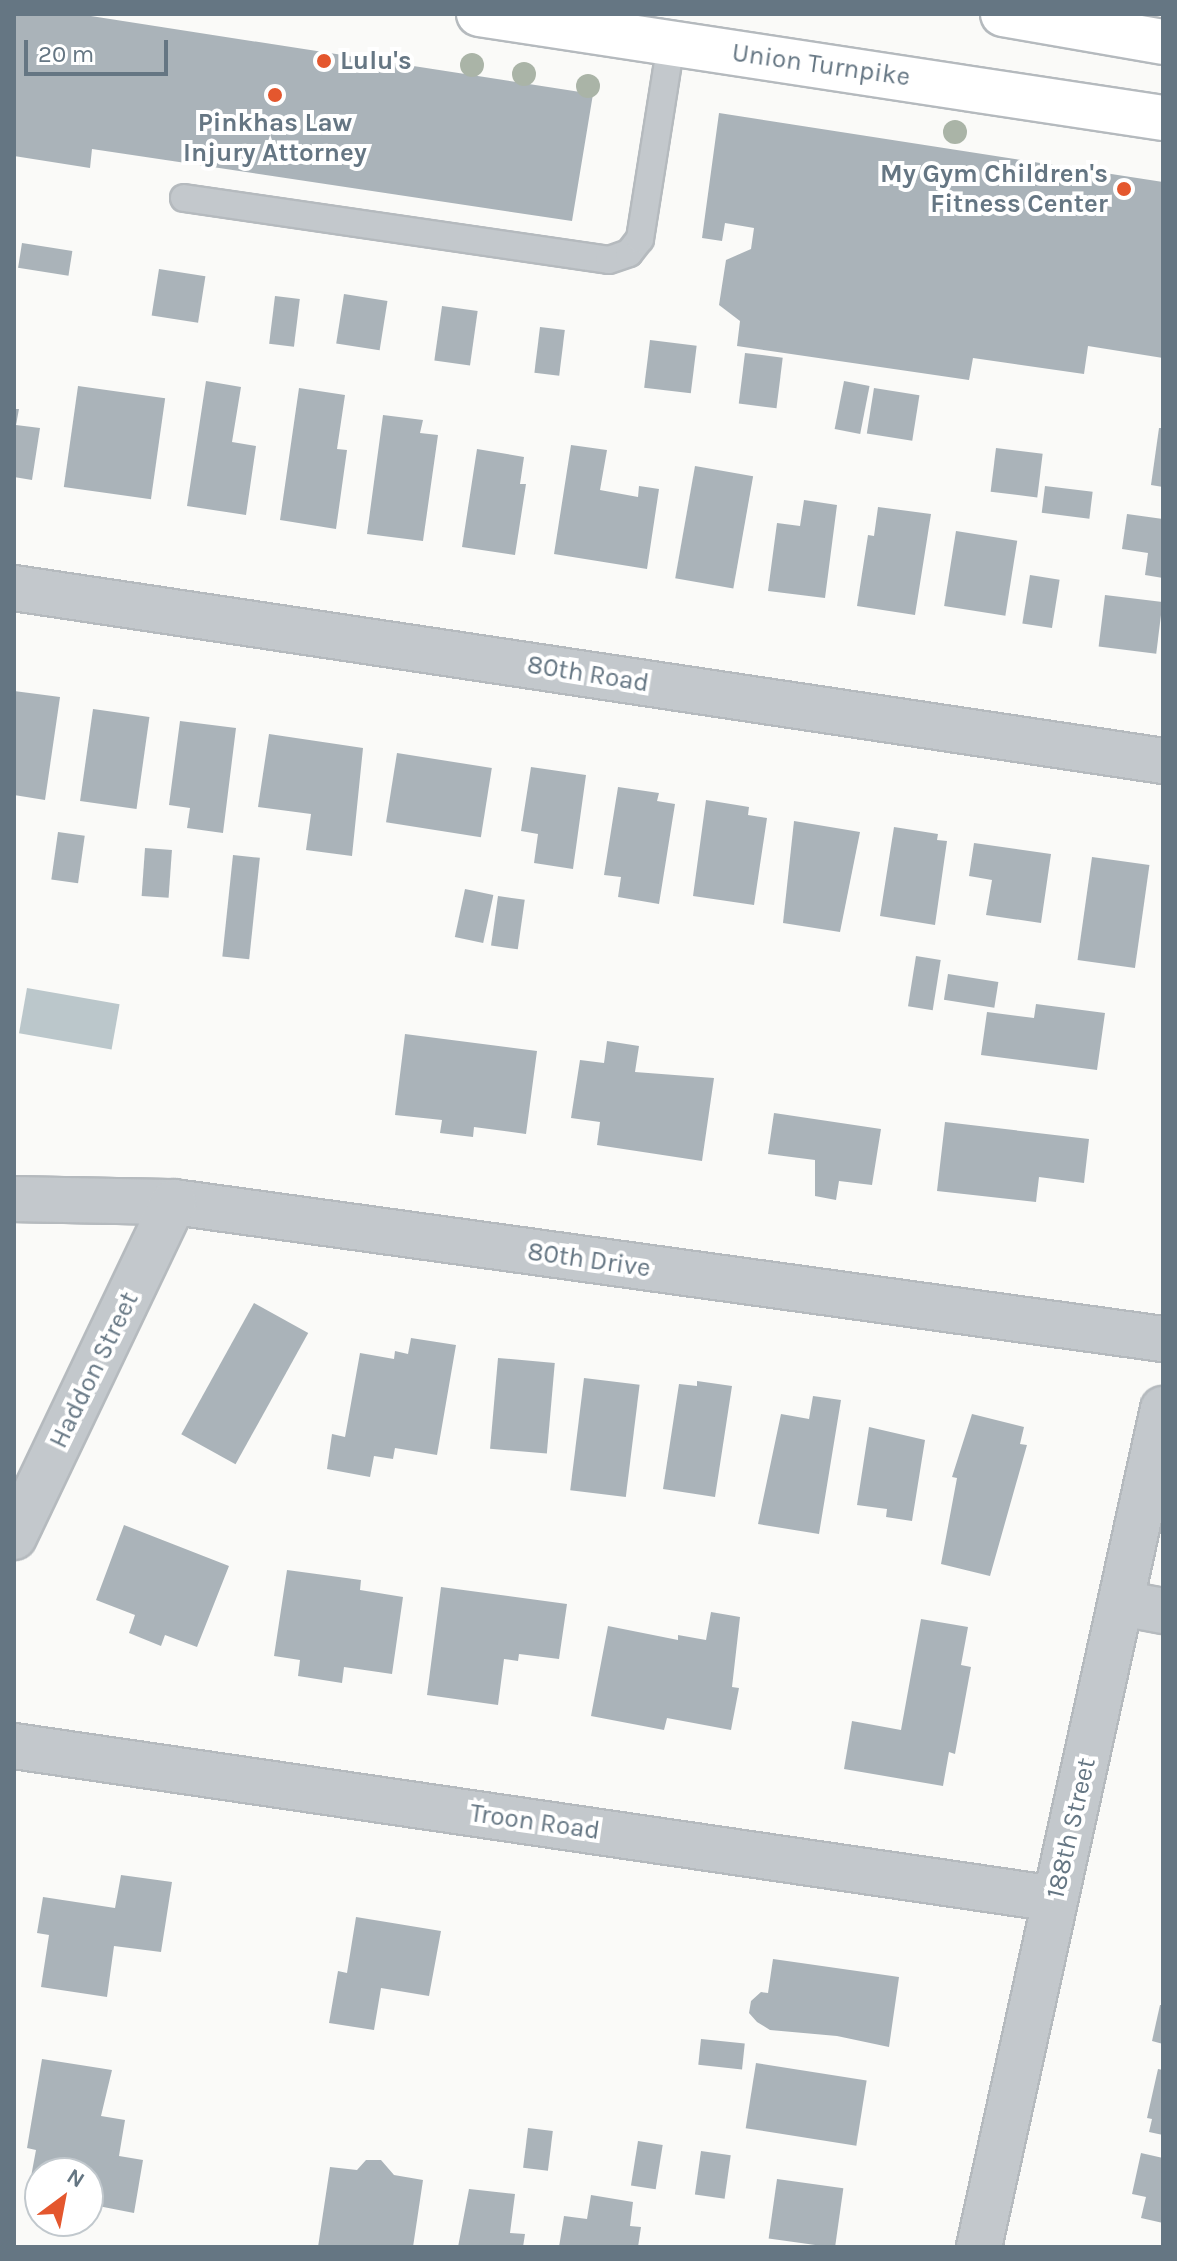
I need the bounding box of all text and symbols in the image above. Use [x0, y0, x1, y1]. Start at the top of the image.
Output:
scale bar [28, 24, 172, 74]
street label: Union Turnpike [730, 37, 912, 93]
text: 20 m [38, 40, 94, 68]
place label: Lulu's [340, 45, 412, 77]
marker: Lulu's [315, 52, 333, 70]
marker: Pinkhas Law Injury Attorney [266, 86, 284, 104]
place label: Pinkhas Law Injury Attorney [183, 107, 367, 168]
place label: My Gym Children's Fitness Center [880, 158, 1108, 220]
marker: My Gym Children's Fitness Center [1115, 180, 1133, 198]
street label: 80th Road [525, 649, 651, 699]
street label: 80th Drive [526, 1236, 652, 1284]
street label: Haddon Street [43, 1287, 145, 1453]
street label: 188th Street [1040, 1755, 1102, 1901]
street label: Troon Road [468, 1797, 602, 1847]
north arrow [24, 2157, 104, 2237]
text: N [62, 2163, 89, 2194]

